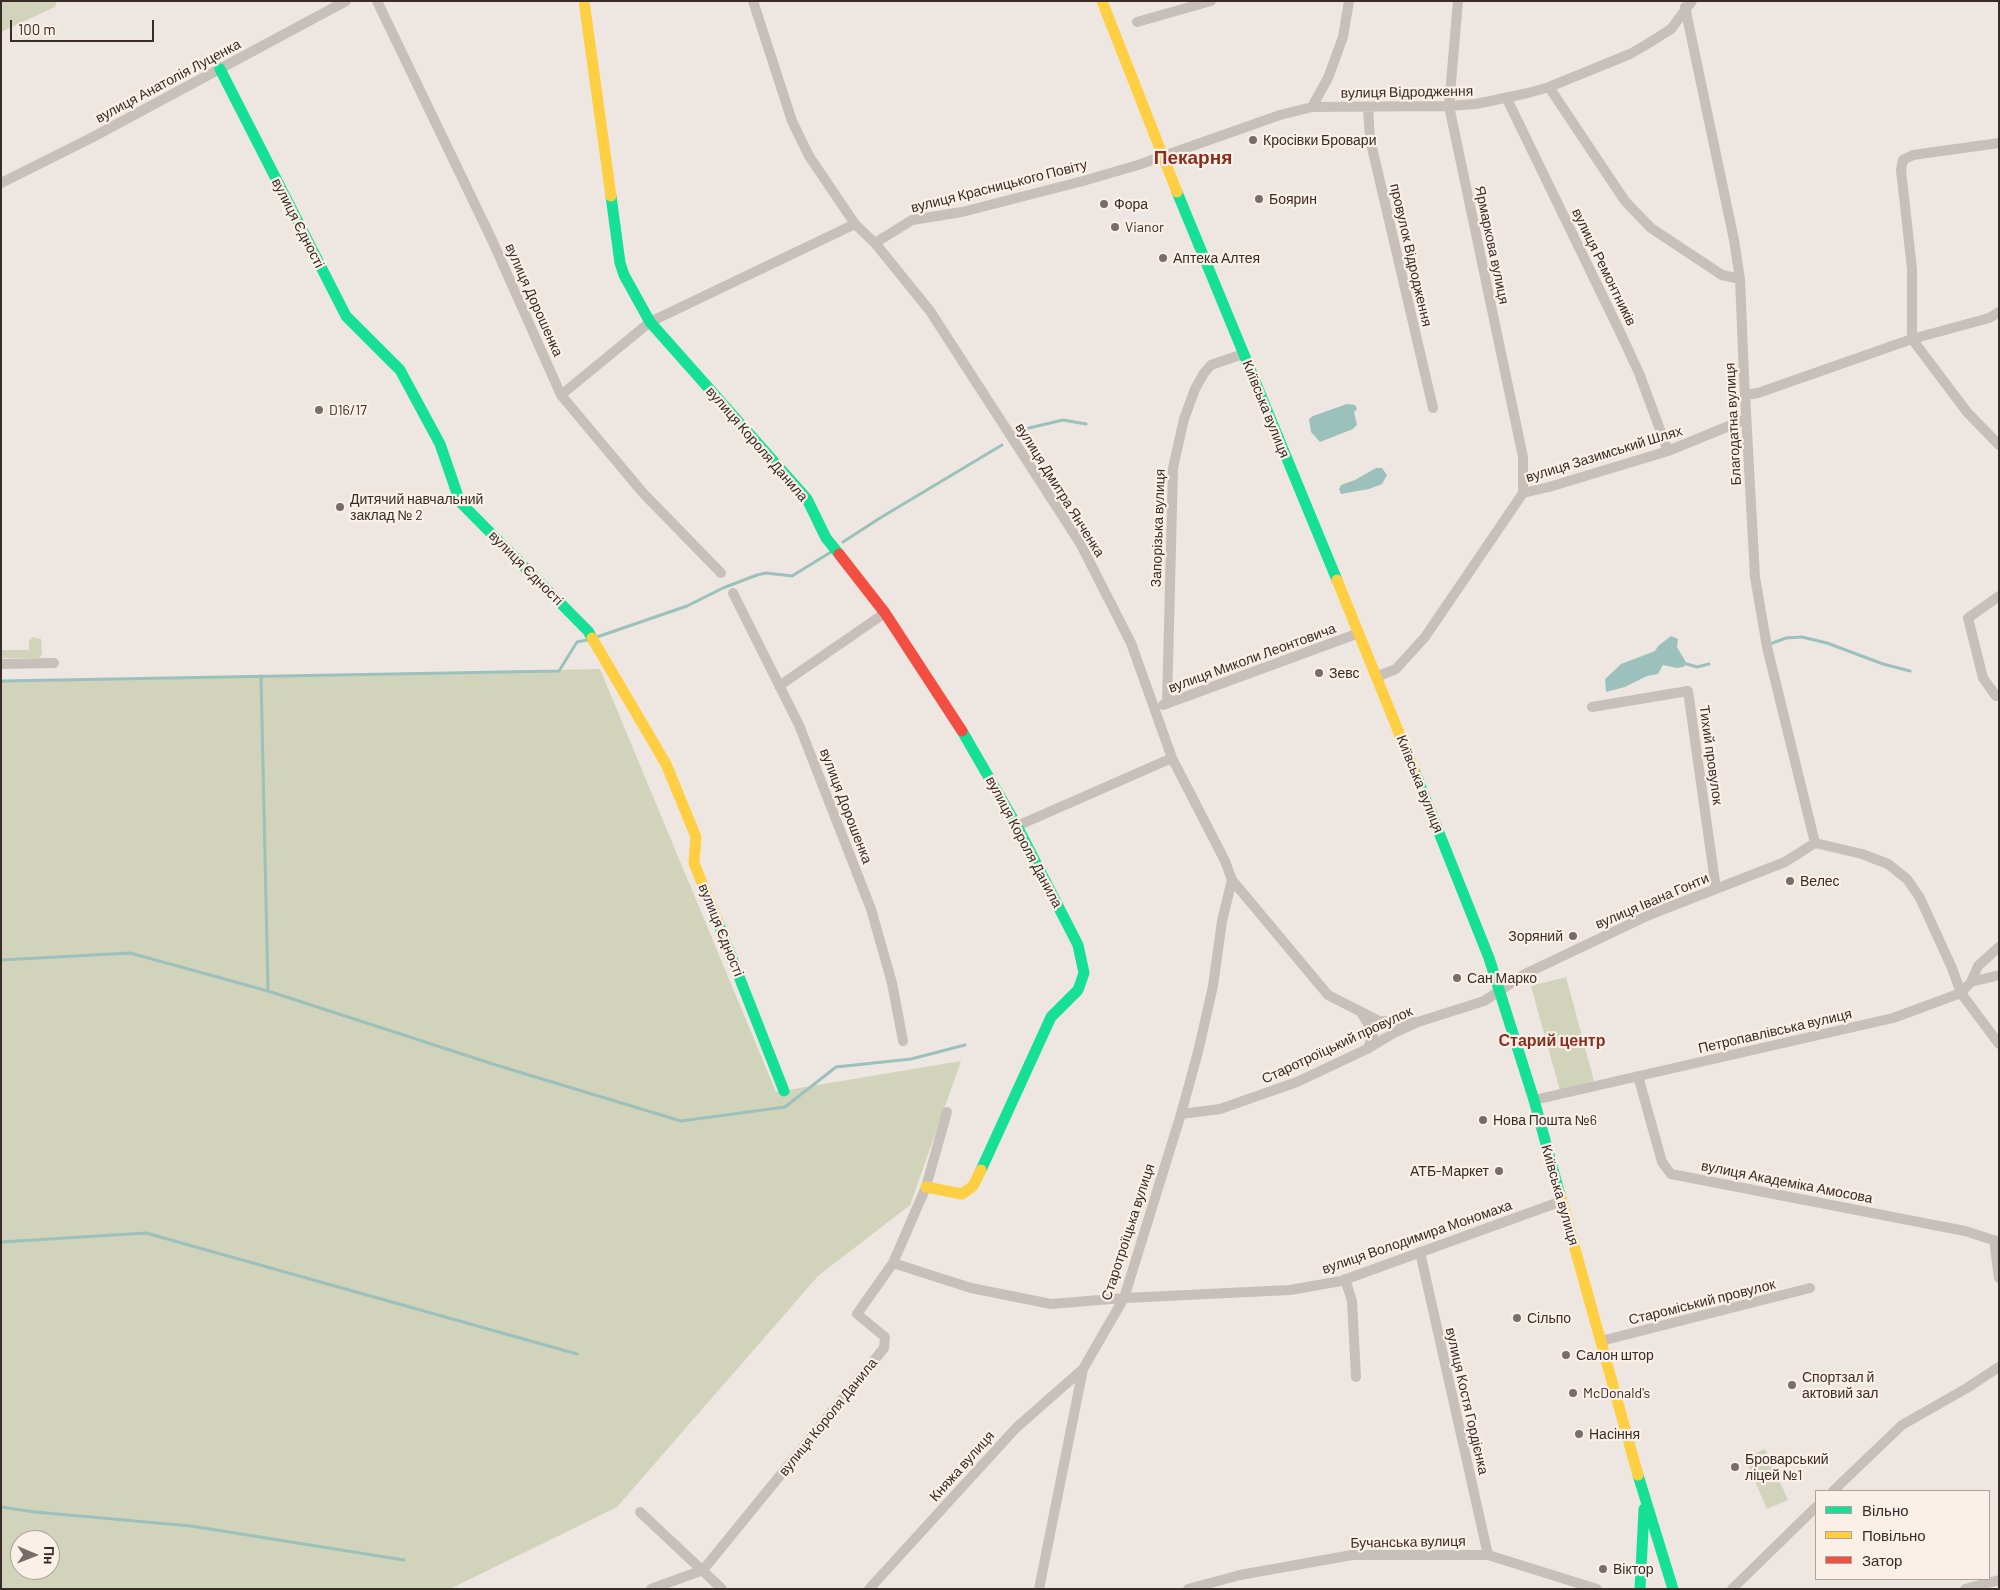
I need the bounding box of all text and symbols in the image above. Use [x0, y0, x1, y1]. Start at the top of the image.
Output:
scale bar [12, 10, 156, 42]
text: 100 m [18, 20, 56, 38]
street label: вулиця Анатолія Луценка [92, 36, 244, 126]
street label: вулиця Відродження [1341, 82, 1473, 102]
place label: Кросівки Бровари [1263, 132, 1376, 148]
marker: Кросівки Бровари [1247, 134, 1259, 146]
district label: Пекарня [1154, 147, 1232, 169]
street label: вулиця Красницького Повіту [909, 156, 1089, 216]
street label: вулиця Єдності [268, 175, 328, 271]
street label: провулок Відродження [1386, 182, 1436, 328]
street label: Ярмаркова вулиця [1471, 184, 1513, 306]
place label: Боярин [1269, 191, 1317, 207]
marker: Боярин [1253, 193, 1265, 205]
place label: Фора [1114, 196, 1148, 212]
marker: Фора [1098, 198, 1110, 210]
street label: вулиця Ремонтників [1568, 206, 1640, 328]
place label: Vianor [1125, 219, 1164, 235]
marker: Vianor [1109, 221, 1121, 233]
street label: вулиця Дорошенка [501, 241, 567, 359]
place label: Аптека Алтея [1173, 250, 1260, 266]
marker: Аптека Алтея [1157, 252, 1169, 264]
street label: Київська вулиця [1239, 358, 1293, 460]
street label: Благодатна вулиця [1721, 362, 1745, 486]
street label: вулиця Короля Данила [703, 383, 811, 505]
place label: D16/17 [329, 402, 367, 418]
marker: D16/17 [313, 404, 325, 416]
street label: вулиця Дмитра Янченка [1012, 420, 1108, 560]
street label: вулиця Зазимський Шлях [1524, 422, 1684, 486]
street label: Запорізька вулиця [1148, 468, 1168, 588]
place label: Дитячий навчальний заклад № 2 [350, 491, 483, 524]
marker: Дитячий навчальний заклад № 2 [334, 501, 346, 513]
street label: вулиця Єдності [485, 527, 567, 609]
street label: вулиця Миколи Леонтовича [1166, 620, 1338, 696]
place label: Зевс [1329, 665, 1360, 681]
marker: Зевс [1313, 667, 1325, 679]
street label: Тихий провулок [1696, 704, 1726, 806]
street label: Київська вулиця [1393, 733, 1447, 835]
street label: вулиця Дорошенка [816, 746, 876, 866]
street label: вулиця Короля Данила [982, 773, 1066, 911]
street label: вулиця Івана Гонти [1593, 869, 1711, 933]
place label: Велес [1800, 873, 1840, 889]
marker: Велес [1784, 875, 1796, 887]
street label: вулиця Єдності [695, 881, 747, 979]
place label: Зоряний [1508, 928, 1563, 944]
marker: Зоряний [1567, 930, 1579, 942]
place label: Сан Марко [1467, 970, 1537, 986]
marker: Сан Марко [1451, 972, 1463, 984]
street label: Старотроїцький провулок [1259, 1003, 1415, 1087]
street label: Петропавлівська вулиця [1697, 1005, 1853, 1057]
district label: Старий центр [1499, 1031, 1605, 1051]
place label: Нова Пошта №6 [1493, 1112, 1597, 1128]
marker: Нова Пошта №6 [1477, 1114, 1489, 1126]
street label: Київська вулиця [1538, 1143, 1582, 1247]
street label: вулиця Академіка Амосова [1700, 1157, 1874, 1207]
street label: Старотроїцька вулиця [1098, 1161, 1158, 1303]
place label: АТБ-Маркет [1410, 1163, 1489, 1179]
marker: АТБ-Маркет [1493, 1165, 1505, 1177]
street label: вулиця Володимира Мономаха [1320, 1197, 1514, 1277]
street label: Староміський провулок [1627, 1276, 1777, 1328]
place label: Сільпо [1527, 1310, 1571, 1326]
marker: Сільпо [1511, 1312, 1523, 1324]
street label: вулиця Костя Гордієнка [1442, 1326, 1492, 1476]
place label: Салон штор [1576, 1347, 1654, 1363]
marker: Салон штор [1560, 1349, 1572, 1361]
street label: вулиця Короля Данила [775, 1355, 881, 1479]
place label: Спортзал й актовий зал [1802, 1369, 1878, 1401]
marker: Спортзал й актовий зал [1786, 1379, 1798, 1391]
place label: McDonald's [1583, 1385, 1650, 1401]
marker: McDonald's [1567, 1387, 1579, 1399]
place label: Насіння [1589, 1426, 1640, 1442]
street label: Княжа вулиця [926, 1427, 998, 1505]
marker: Насіння [1573, 1428, 1585, 1440]
place label: Броварський ліцей №1 [1745, 1451, 1829, 1484]
marker: Броварський ліцей №1 [1729, 1461, 1741, 1473]
legend [1815, 1490, 1990, 1580]
text: Вільно [1862, 1501, 1909, 1519]
text: Повільно [1862, 1526, 1926, 1544]
north arrow [10, 1530, 60, 1580]
street label: Бучанська вулиця [1350, 1533, 1466, 1551]
text: Пн [41, 1546, 58, 1565]
text: Затор [1862, 1551, 1902, 1569]
place label: Віктор [1613, 1561, 1654, 1577]
marker: Віктор [1597, 1563, 1609, 1575]

